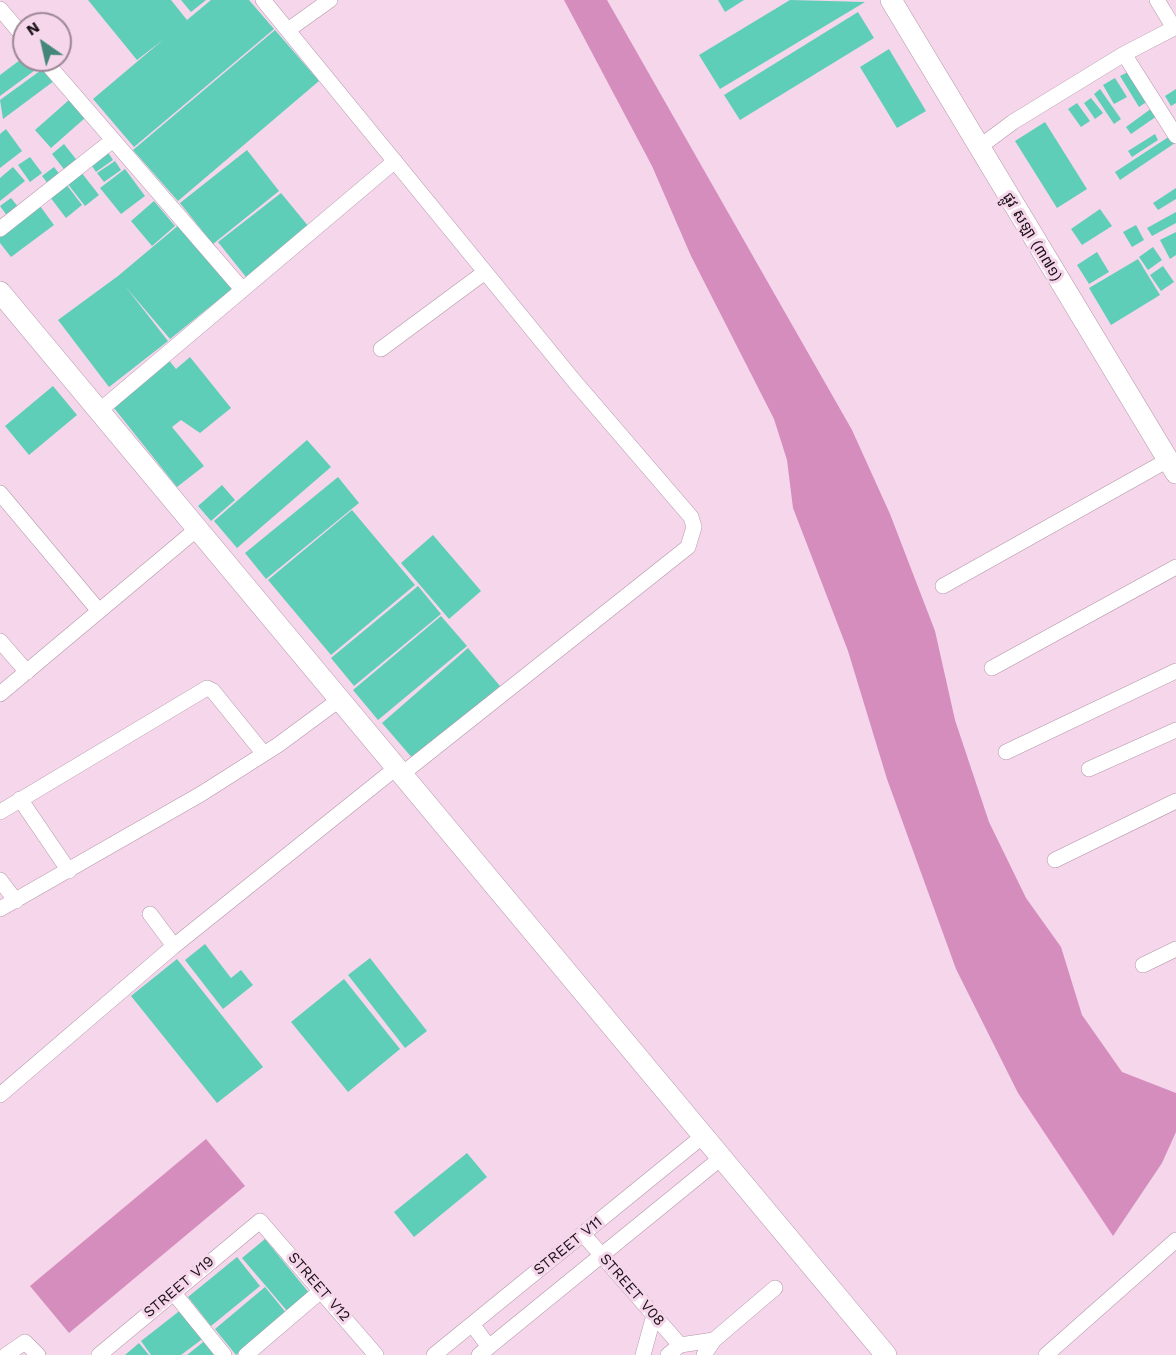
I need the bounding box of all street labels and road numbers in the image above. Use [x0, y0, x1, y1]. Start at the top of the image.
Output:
street label: ផ្លូវ សឡា (៣៧១) [998, 189, 1066, 285]
street label: STREET V11 [530, 1213, 606, 1279]
street label: STREET V12 [284, 1249, 354, 1325]
street label: STREET V08 [596, 1250, 668, 1330]
street label: STREET V19 [140, 1252, 218, 1322]

